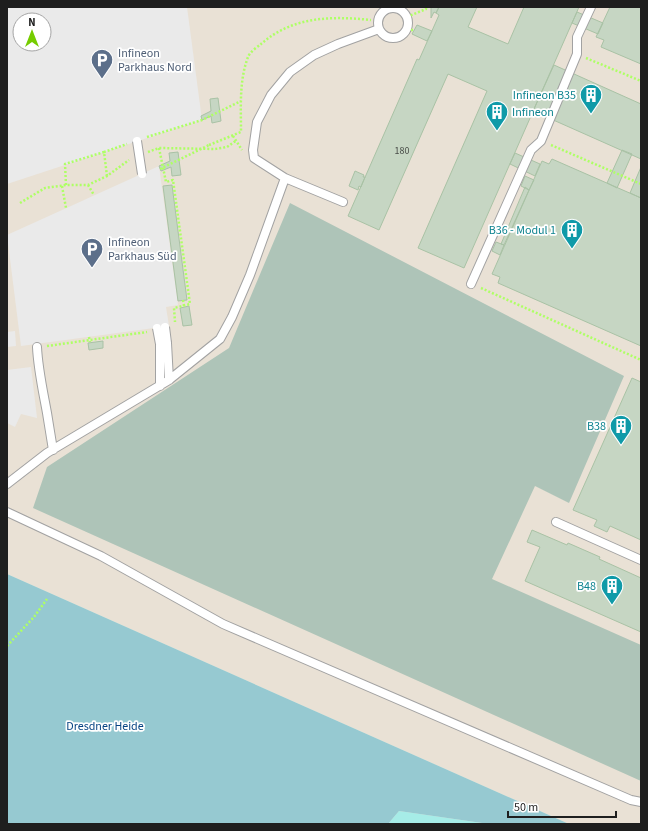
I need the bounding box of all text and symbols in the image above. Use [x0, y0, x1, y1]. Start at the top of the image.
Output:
north arrow [12, 12, 52, 52]
text: N [28, 15, 36, 30]
place label: Infineon Parkhaus Nord [118, 45, 192, 76]
parking icon: Infineon Parkhaus Nord [89, 47, 115, 80]
building icon: Infineon B35 [578, 82, 604, 115]
place label: Infineon B35 [513, 87, 576, 104]
building icon: Infineon [484, 99, 510, 132]
place label: Infineon [512, 104, 554, 121]
house number: 180 [395, 144, 409, 158]
building icon: B36 - Modul 1 [559, 217, 585, 250]
place label: B36 - Modul 1 [489, 222, 556, 239]
place label: Infineon Parkhaus Süd [108, 234, 177, 265]
parking icon: Infineon Parkhaus Süd [79, 236, 105, 269]
building icon: B38 [608, 413, 634, 446]
place label: B38 [587, 418, 606, 435]
building icon: B48 [599, 573, 625, 606]
place label: B48 [577, 578, 596, 595]
park label: Dresdner Heide [66, 718, 144, 735]
scale bar [508, 793, 616, 819]
text: 50 m [514, 799, 538, 816]

